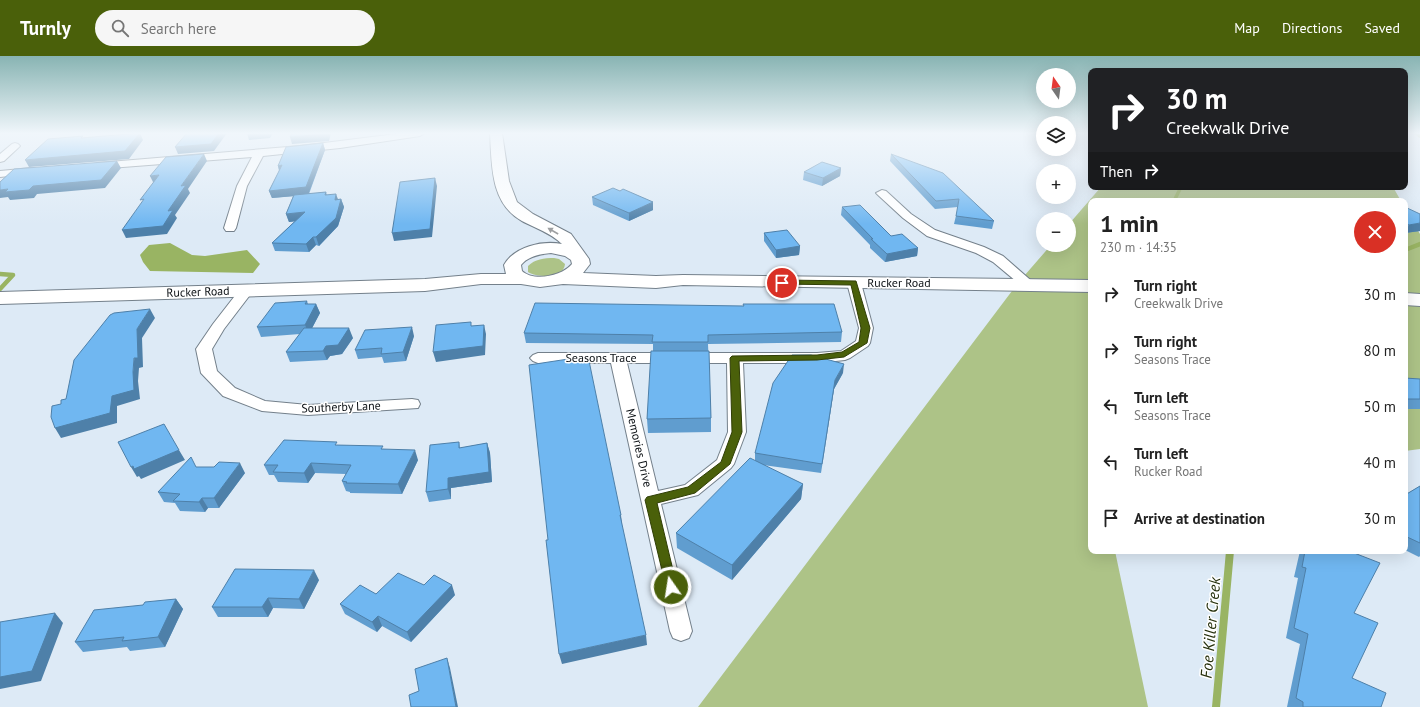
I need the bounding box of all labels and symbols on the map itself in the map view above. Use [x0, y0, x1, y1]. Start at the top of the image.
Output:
north arrow [1036, 68, 1076, 108]
one-way arrow [547, 227, 559, 234]
pin [765, 266, 799, 300]
street label: Rucker Road [867, 275, 931, 290]
street label: Rucker Road [166, 283, 230, 300]
street label: Seasons Trace [565, 350, 637, 365]
street label: Southerby Lane [301, 398, 381, 415]
street label: Memories Drive [623, 407, 656, 489]
position arrow [650, 566, 692, 608]
water label: Foe Killer Creek [1196, 576, 1224, 679]

